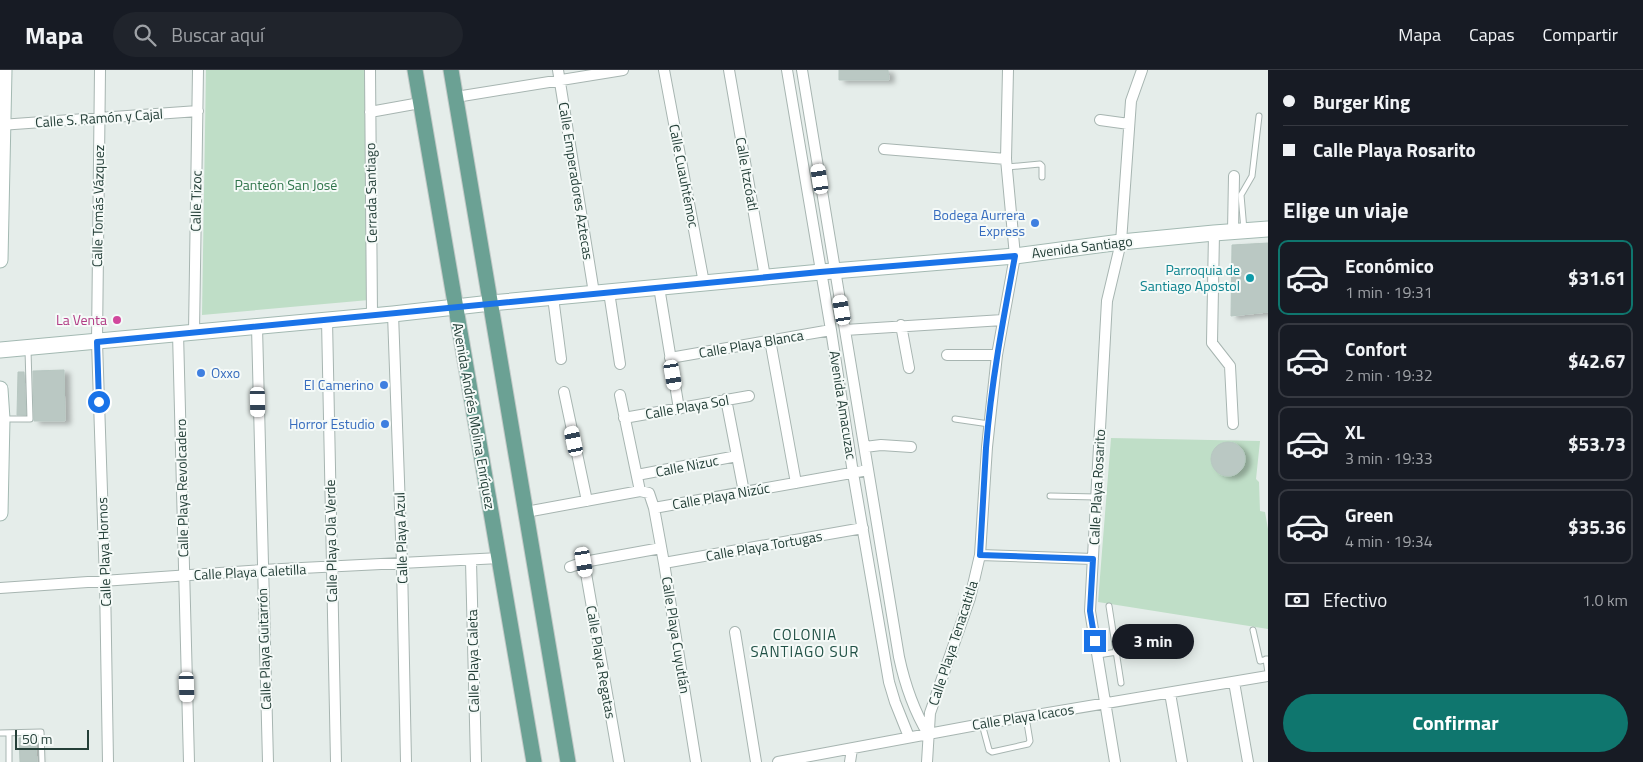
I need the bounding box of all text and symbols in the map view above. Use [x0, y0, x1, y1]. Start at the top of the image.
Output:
search box [113, 12, 463, 57]
text: Mapa [25, 17, 83, 53]
text: Buscar aquí [171, 20, 264, 49]
icon: search [131, 21, 159, 49]
text: Mapa [1398, 21, 1441, 48]
text: Capas [1469, 21, 1515, 48]
text: Compartir [1543, 21, 1618, 48]
text: Burger King [1313, 87, 1410, 116]
street label: Calle Emperadores Aztecas [554, 101, 599, 261]
street label: Calle S. Ramón y Cajal [34, 103, 164, 132]
street label: Calle Cuauhtémoc [664, 122, 705, 230]
street label: Calle Itzcóatl [731, 135, 764, 212]
text: Calle Playa Rosarito [1313, 135, 1476, 164]
street label: Cerrada Santiago [359, 143, 382, 243]
street label: Calle Tomás Vázquez [86, 145, 109, 267]
car [810, 163, 829, 195]
street label: Calle Tizoc [184, 170, 207, 232]
park label: Panteón San José [235, 174, 337, 195]
text: Elige un viaje [1283, 193, 1409, 227]
place label: Bodega Aurrera Express [933, 204, 1025, 241]
marker: Bodega Aurrera Express [1029, 217, 1041, 229]
street label: Avenida Santiago [1030, 230, 1134, 263]
text: Económico [1345, 251, 1434, 280]
icon: car [1285, 255, 1330, 300]
place label: Parroquia de Santiago Apostol [1140, 259, 1240, 296]
text: $31.61 [1568, 263, 1626, 292]
marker: Parroquia de Santiago Apostol [1244, 272, 1256, 284]
text: 1 min · 19:31 [1345, 280, 1433, 304]
car [832, 294, 851, 326]
place label: La Venta [56, 309, 107, 330]
marker: La Venta [111, 314, 123, 326]
street label: Avenida Andrés Molina Enríquez [448, 321, 501, 511]
street label: Calle Playa Blanca [697, 324, 805, 363]
text: Confort [1345, 334, 1407, 363]
icon: car [1285, 338, 1330, 383]
text: $42.67 [1568, 346, 1626, 375]
street label: Avenida Amacuzac [825, 349, 862, 461]
car [663, 359, 682, 391]
place label: Oxxo [211, 362, 240, 383]
text: 2 min · 19:32 [1345, 363, 1433, 387]
marker: Oxxo [195, 367, 207, 379]
place label: El Camerino [304, 374, 374, 395]
marker: El Camerino [378, 379, 390, 391]
car [250, 387, 265, 417]
street label: Calle Playa Sol [643, 389, 730, 424]
route start [88, 391, 110, 413]
place label: Horror Estudio [289, 413, 375, 434]
text: XL [1345, 417, 1365, 446]
street label: Calle Playa Revolcadero [170, 418, 193, 558]
marker: Horror Estudio [379, 418, 391, 430]
icon: car [1285, 421, 1330, 466]
car [563, 425, 584, 457]
street label: Calle Playa Rosarito [1083, 428, 1110, 545]
text: $53.73 [1568, 429, 1626, 458]
text: 3 min · 19:33 [1345, 446, 1433, 470]
street label: Calle Nizuc [654, 449, 720, 482]
street label: Calle Playa Nizúc [670, 477, 771, 514]
street label: Calle Playa Ola Verde [319, 479, 342, 603]
street label: Calle Playa Azul [388, 492, 413, 584]
street label: Calle Playa Hornos [91, 497, 116, 607]
text: Green [1345, 500, 1394, 529]
icon: car [1285, 504, 1330, 549]
text: $35.36 [1568, 512, 1626, 541]
street label: Calle Playa Tortugas [704, 525, 824, 566]
text: 4 min · 19:34 [1345, 529, 1433, 553]
car [574, 546, 593, 578]
street label: Calle Playa Caletilla [193, 558, 307, 585]
street label: Calle Playa Cuyutlán [657, 575, 696, 695]
street label: Calle Playa Tenacatitla [922, 578, 983, 708]
text: Efectivo [1323, 585, 1387, 614]
icon: cash [1283, 586, 1311, 614]
street label: Calle Playa Guitarrón [251, 588, 276, 710]
text: 1.0 km [1582, 588, 1628, 612]
street label: Calle Playa Regatas [581, 604, 622, 720]
street label: Calle Playa Caleta [461, 609, 484, 713]
district label: COLONIA SANTIAGO SUR [751, 623, 859, 663]
callout: 3 min [1112, 624, 1195, 658]
text: 3 min [1134, 629, 1172, 653]
route end [1084, 630, 1106, 652]
car [178, 672, 195, 702]
button: Confirmar [1283, 694, 1628, 752]
street label: Calle Playa Icacos [970, 698, 1075, 735]
scale bar [15, 727, 89, 750]
text: 50 m [22, 728, 52, 749]

